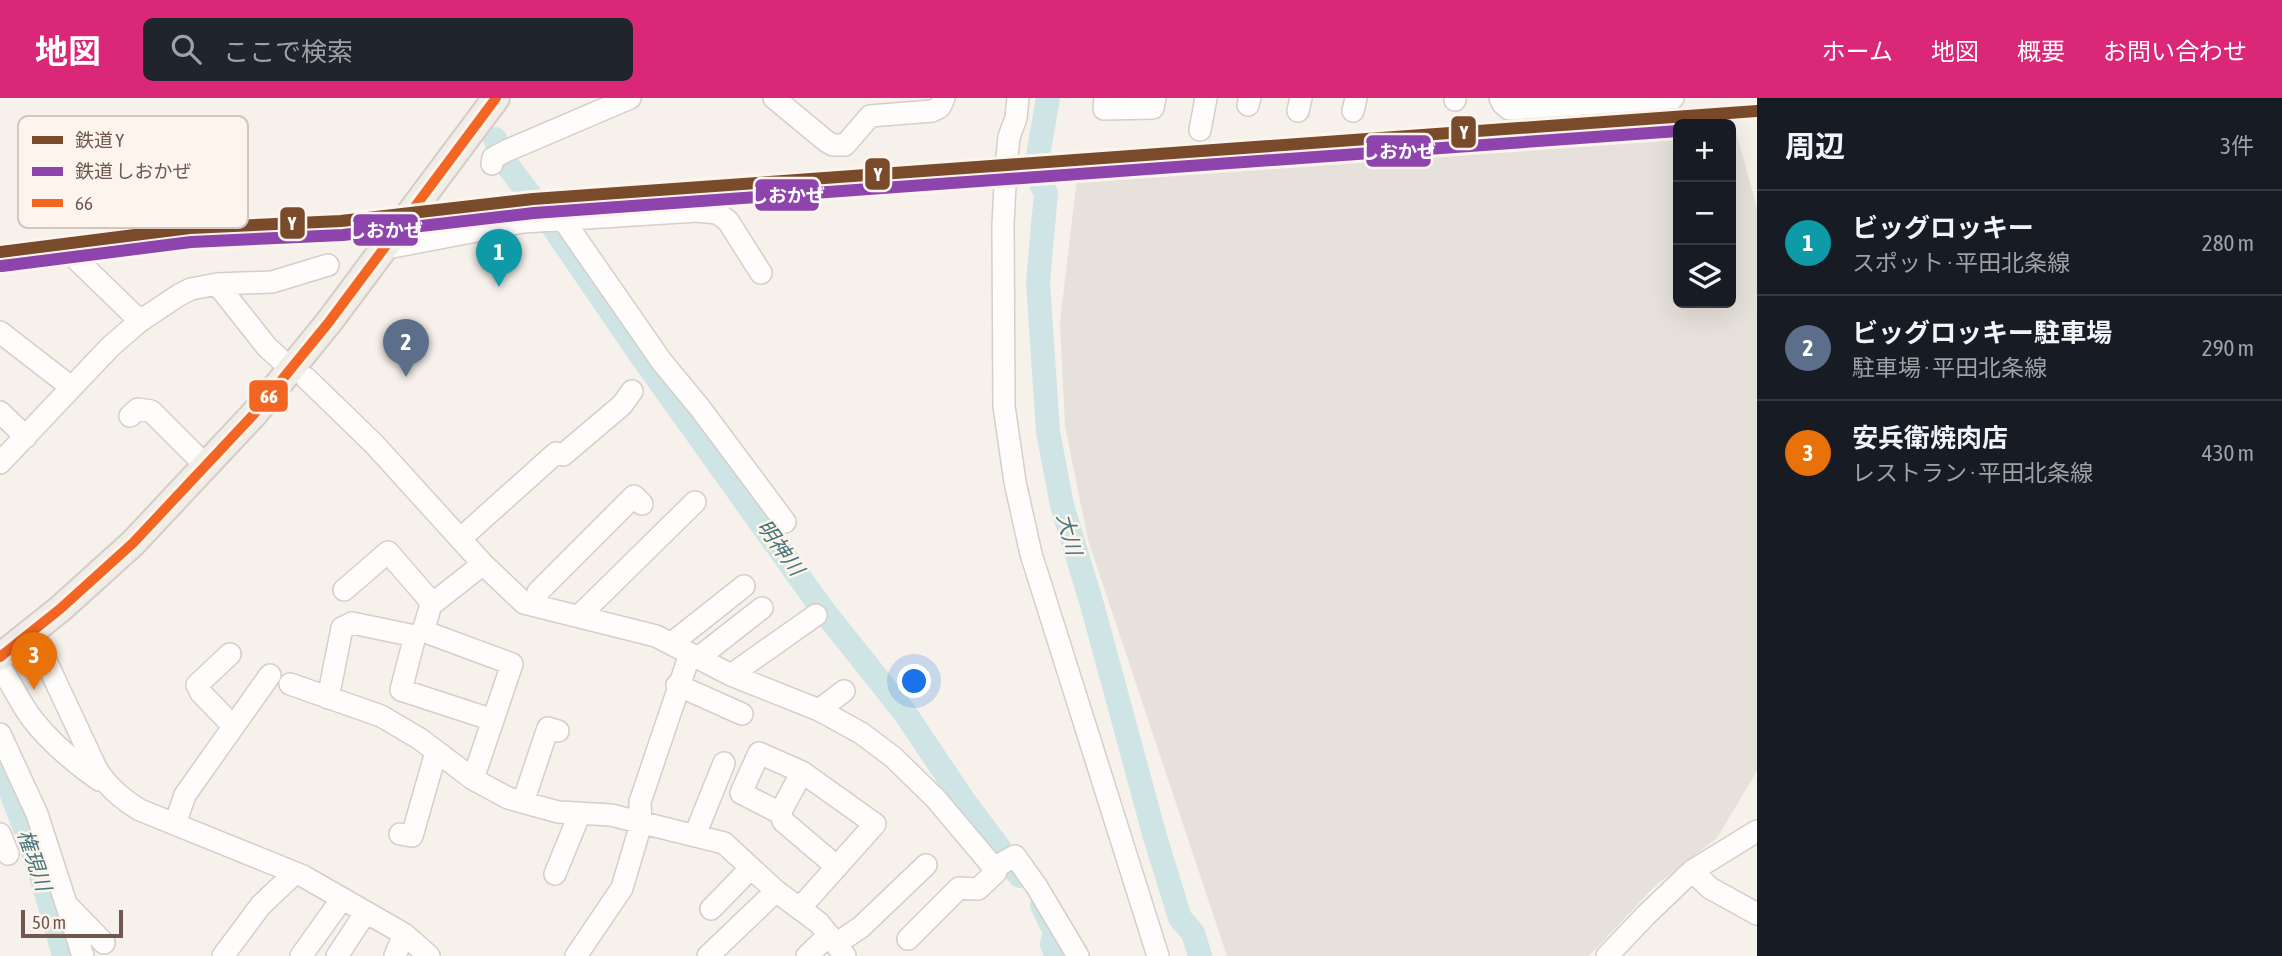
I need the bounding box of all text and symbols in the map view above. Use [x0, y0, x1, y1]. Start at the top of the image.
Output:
search box [143, 18, 633, 81]
icon: search [167, 30, 205, 68]
text: 地図 [35, 32, 101, 70]
text: ここで検索 [223, 37, 353, 67]
text: ホーム [1822, 38, 1893, 65]
text: 地図 [1931, 38, 1979, 65]
text: 概要 [2017, 38, 2065, 65]
text: お問い合わせ [2103, 38, 2247, 65]
line badge: Y [1450, 115, 1477, 149]
legend [18, 116, 248, 228]
map controls [1673, 119, 1736, 308]
button: + [1673, 119, 1736, 182]
text: Y [1459, 121, 1469, 143]
text: 鉄道 Y [75, 129, 125, 151]
text: 周辺 [1785, 129, 1845, 163]
text: 3件 [2220, 133, 2254, 159]
line badge: しおかぜ [1365, 134, 1432, 168]
text: しおかぜ [1360, 140, 1436, 162]
line badge: Y [864, 157, 891, 191]
text: 鉄道 しおかぜ [75, 160, 192, 182]
text: Y [873, 163, 883, 185]
line badge: しおかぜ [754, 178, 820, 212]
button: − [1673, 182, 1736, 245]
text: しおかぜ [749, 184, 825, 206]
text: 66 [75, 192, 93, 214]
line badge: Y [279, 206, 306, 240]
text: Y [287, 212, 297, 234]
line badge: しおかぜ [352, 213, 419, 247]
text: ビッグロッキー [1852, 213, 2034, 243]
text: しおかぜ [347, 219, 423, 241]
pin: 1 [476, 229, 522, 287]
text: 1 [1803, 230, 1813, 256]
text: 280 m [2202, 230, 2254, 256]
button: layers [1673, 245, 1736, 308]
text: スポット · 平田北条線 [1852, 250, 2070, 276]
text: ビッグロッキー駐車場 [1852, 318, 2112, 348]
pin: 2 [383, 319, 429, 377]
text: 2 [1803, 335, 1813, 361]
text: 290 m [2202, 335, 2254, 361]
text: 駐車場 · 平田北条線 [1852, 355, 2047, 381]
line badge: 66 [248, 379, 289, 413]
text: 66 [260, 385, 278, 407]
text: 安兵衛焼肉店 [1852, 423, 2008, 453]
text: 3 [1803, 440, 1813, 466]
text: 430 m [2202, 440, 2254, 466]
text: レストラン · 平田北条線 [1852, 460, 2093, 486]
water label: 大川 [1053, 511, 1088, 559]
water label: 明神川 [753, 514, 810, 581]
pin: 3 [11, 632, 57, 690]
your location [897, 664, 931, 698]
water label: 権現川 [13, 826, 57, 896]
scale bar [21, 907, 122, 939]
text: 50 m [32, 911, 66, 933]

